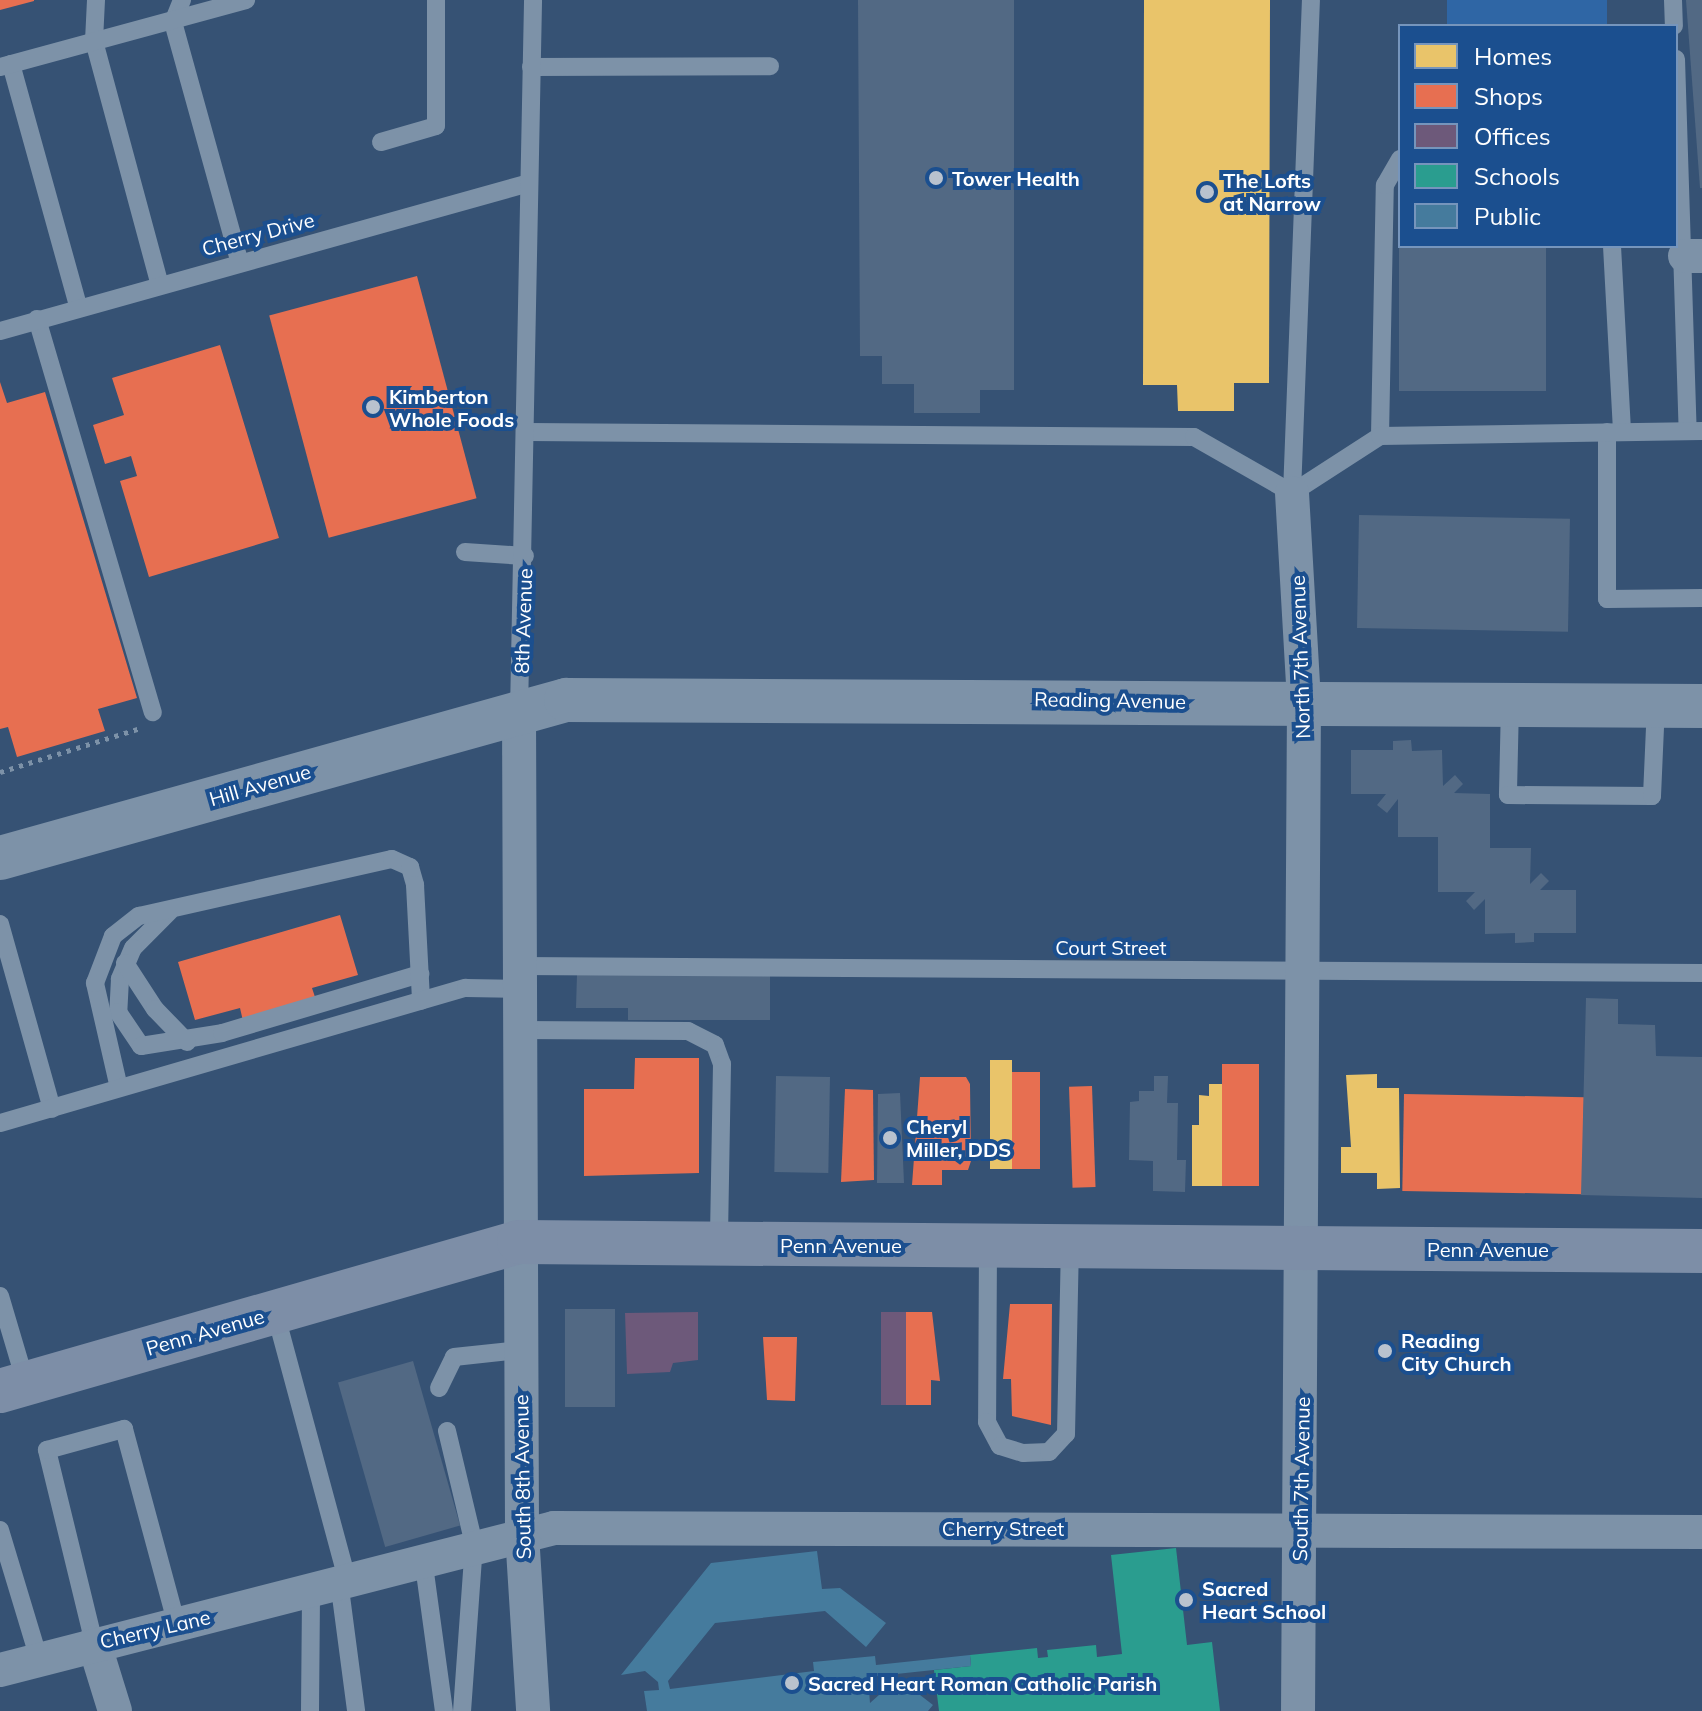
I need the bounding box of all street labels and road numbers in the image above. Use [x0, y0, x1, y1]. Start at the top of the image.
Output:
street label: Cherry Drive [199, 207, 317, 261]
street label: 8th Avenue [509, 568, 537, 674]
street label: North 7th Avenue [1285, 575, 1315, 739]
street label: Reading Avenue [1034, 687, 1186, 713]
street label: Hill Avenue [206, 759, 314, 811]
street label: Court Street [1055, 935, 1167, 959]
street label: Penn Avenue [780, 1233, 902, 1257]
street label: Penn Avenue [1427, 1237, 1549, 1261]
street label: Penn Avenue [143, 1304, 267, 1360]
street label: South 8th Avenue [509, 1394, 535, 1560]
street label: South 7th Avenue [1288, 1396, 1314, 1562]
street label: Cherry Street [942, 1516, 1064, 1540]
street label: Cherry Lane [97, 1605, 213, 1653]

